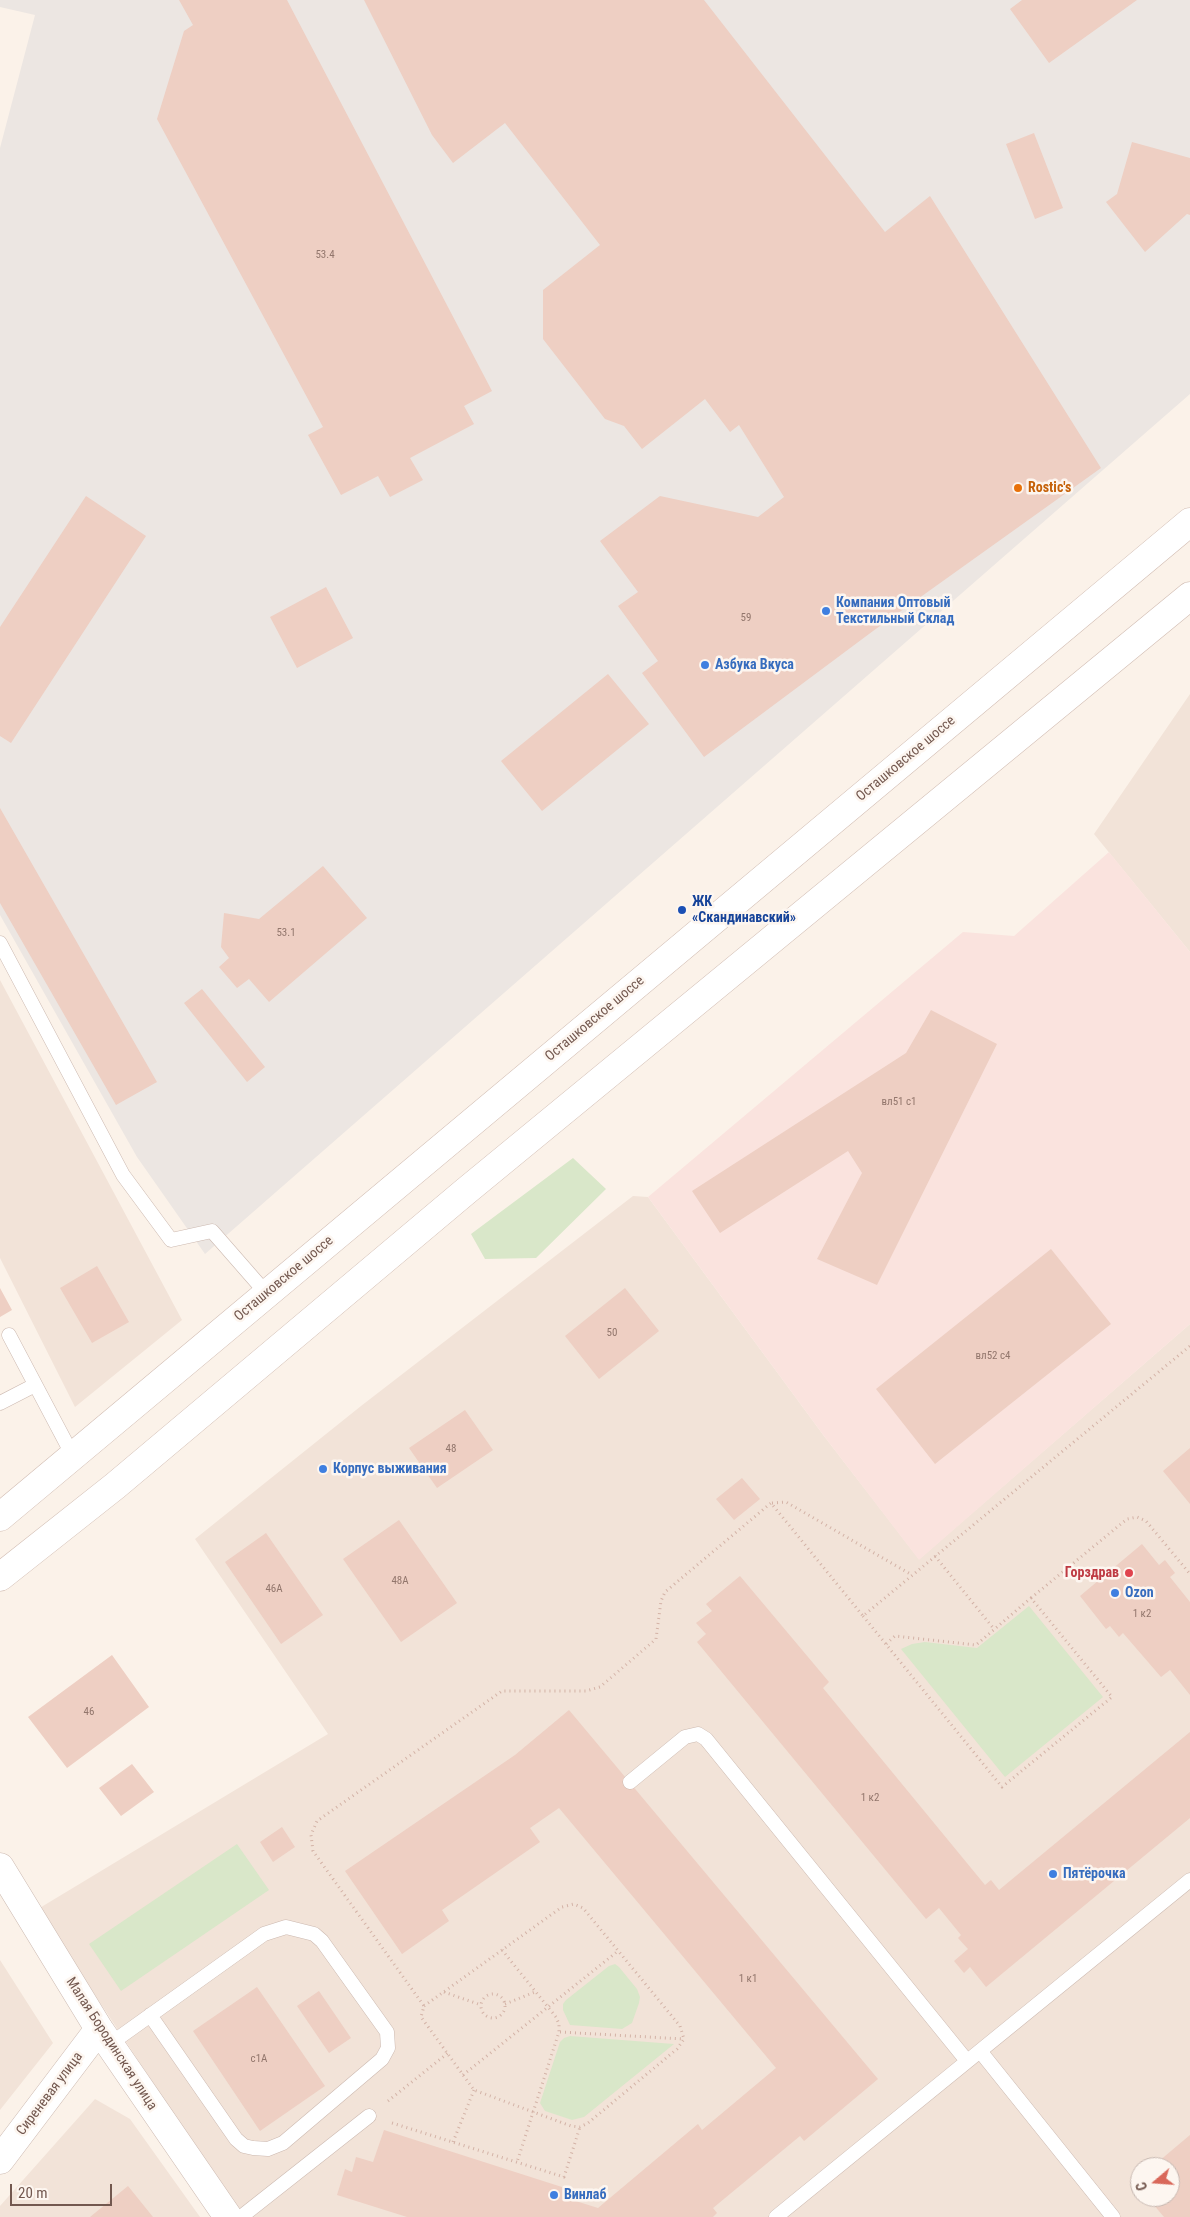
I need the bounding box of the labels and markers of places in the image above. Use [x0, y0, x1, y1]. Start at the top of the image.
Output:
place label: Rostic's [1028, 480, 1071, 496]
marker: Rostic's [1012, 482, 1024, 494]
place label: Компания Оптовый Текстильный Склад [836, 595, 954, 628]
marker: Компания Оптовый Текстильный Склад [820, 605, 832, 617]
place label: Азбука Вкуса [715, 657, 794, 673]
marker: Азбука Вкуса [699, 659, 711, 671]
place label: ЖК «Скандинавский» [692, 894, 796, 926]
marker: ЖК «Скандинавский» [676, 904, 688, 916]
place label: Корпус выживания [333, 1461, 447, 1477]
marker: Корпус выживания [317, 1463, 329, 1475]
place label: Горздрав [1065, 1565, 1119, 1581]
marker: Горздрав [1123, 1567, 1135, 1579]
place label: Ozon [1125, 1585, 1154, 1601]
marker: Ozon [1109, 1587, 1121, 1599]
place label: Пятёрочка [1063, 1866, 1126, 1882]
marker: Пятёрочка [1047, 1868, 1059, 1880]
place label: Винлаб [564, 2187, 606, 2203]
marker: Винлаб [548, 2189, 560, 2201]

